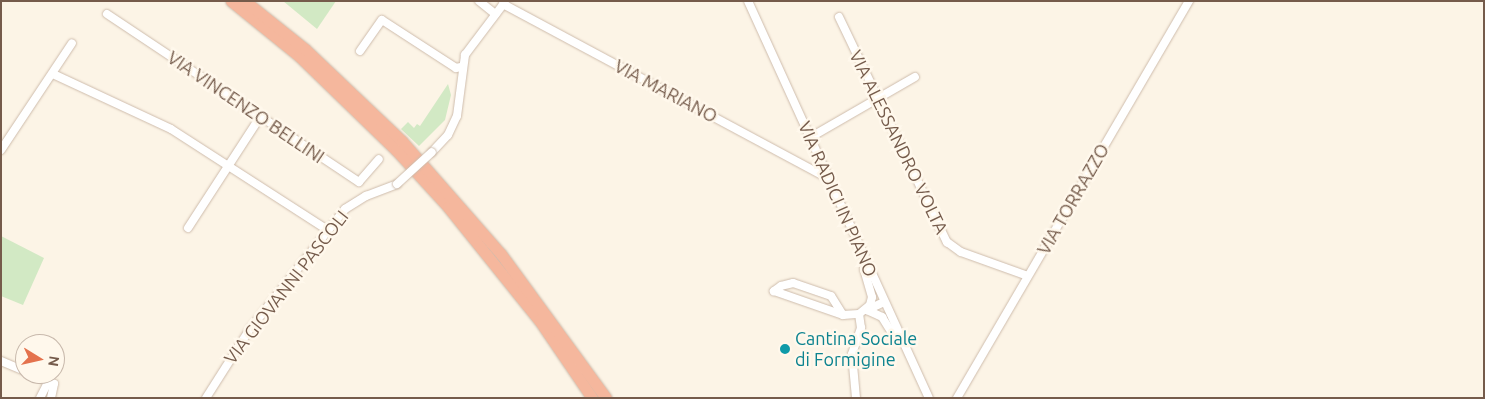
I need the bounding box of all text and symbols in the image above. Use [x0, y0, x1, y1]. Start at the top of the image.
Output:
street label: VIA VINCENZO BELLINI [163, 46, 329, 168]
street label: VIA ALESSANDRO VOLTA [845, 47, 953, 237]
street label: VIA MARIANO [611, 55, 721, 127]
street label: VIA RADICI IN PIANO [794, 118, 882, 280]
street label: VIA TORRAZZO [1033, 140, 1113, 258]
street label: VIA GIOVANNI PASCOLI [219, 206, 353, 368]
place label: Cantina Sociale di Formigine [795, 328, 917, 370]
north arrow [15, 334, 65, 384]
marker: Cantina Sociale di Formigine [779, 343, 791, 355]
text: N [45, 355, 63, 368]

